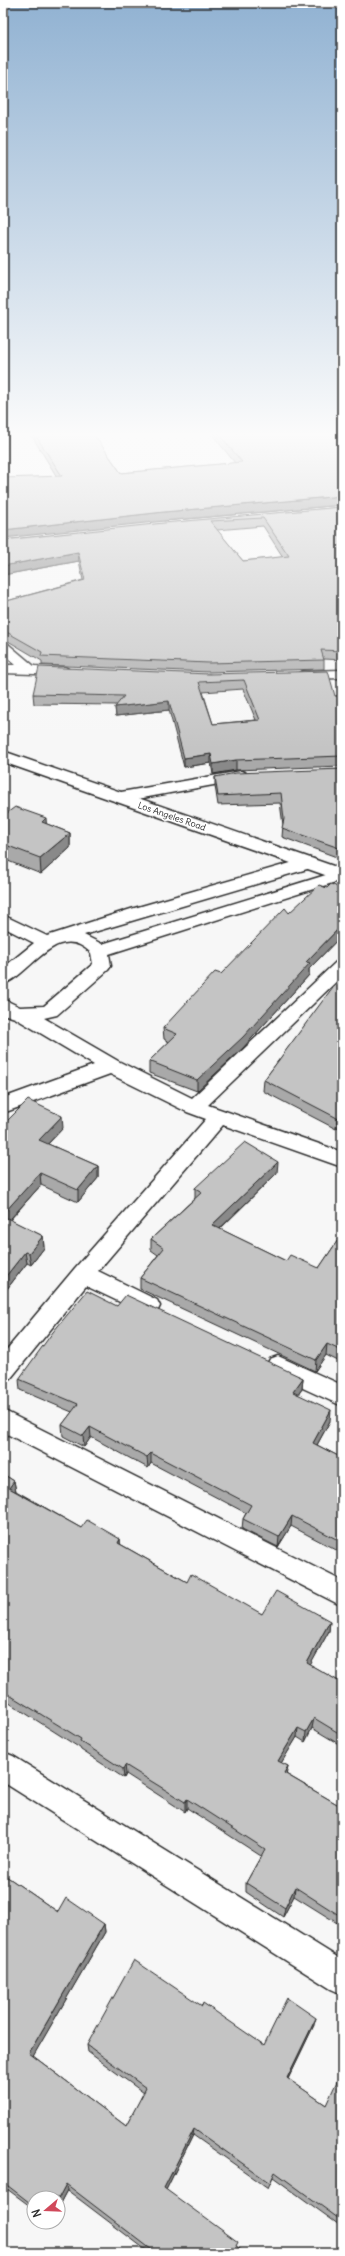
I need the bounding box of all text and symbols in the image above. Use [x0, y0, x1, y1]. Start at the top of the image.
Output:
street label: Los Angeles Road [137, 799, 207, 833]
north arrow [26, 2190, 66, 2230]
text: N [29, 2207, 44, 2219]

